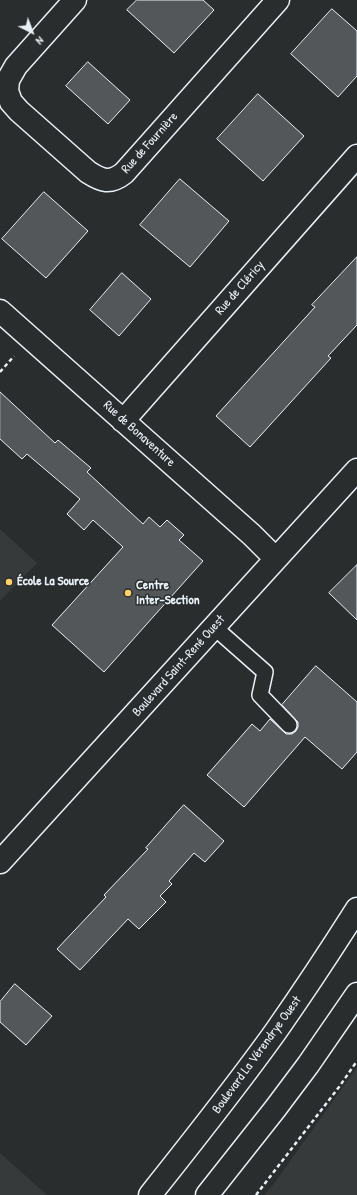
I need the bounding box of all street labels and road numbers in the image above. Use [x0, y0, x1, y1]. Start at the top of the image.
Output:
street label: Rue de Fournière [118, 109, 182, 177]
street label: Rue de Cléricy [212, 258, 268, 318]
street label: Rue de Bonaventure [100, 398, 178, 470]
street label: Boulevard Saint-René Ouest [129, 612, 229, 720]
street label: Boulevard La Vérendrye Ouest [209, 993, 305, 1117]

